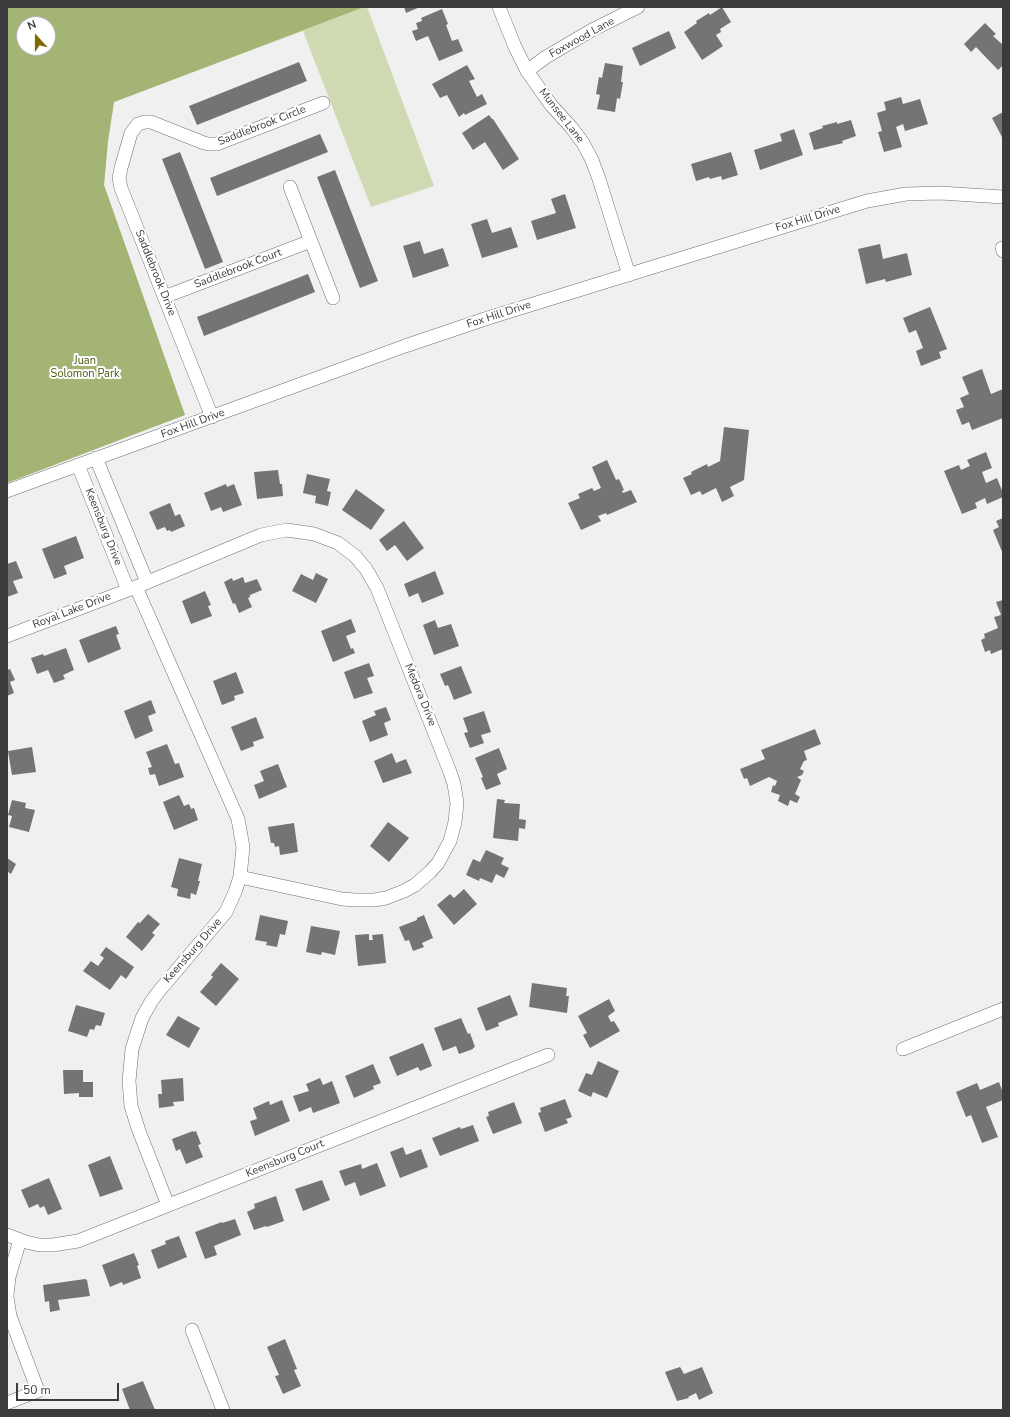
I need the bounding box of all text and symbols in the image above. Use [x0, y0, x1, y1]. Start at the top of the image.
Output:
street label: Foxwood Lane [547, 15, 617, 61]
north arrow [16, 16, 56, 56]
text: N [25, 17, 38, 34]
street label: Munsee Lane [536, 86, 586, 146]
street label: Saddlebrook Circle [216, 103, 308, 149]
street label: Fox Hill Drive [774, 203, 842, 235]
street label: Saddlebrook Drive [132, 228, 178, 318]
street label: Saddlebrook Court [192, 246, 284, 292]
street label: Fox Hill Drive [465, 298, 533, 332]
park label: Juan Solomon Park [51, 354, 119, 380]
street label: Fox Hill Drive [159, 406, 227, 442]
street label: Keensburg Drive [82, 487, 124, 567]
street label: Royal Lake Drive [31, 590, 113, 632]
street label: Medora Drive [401, 662, 439, 728]
street label: Keensburg Drive [161, 916, 225, 986]
street label: Keensburg Court [244, 1137, 326, 1181]
scale bar [18, 1375, 121, 1401]
text: 50 m [23, 1382, 51, 1398]

